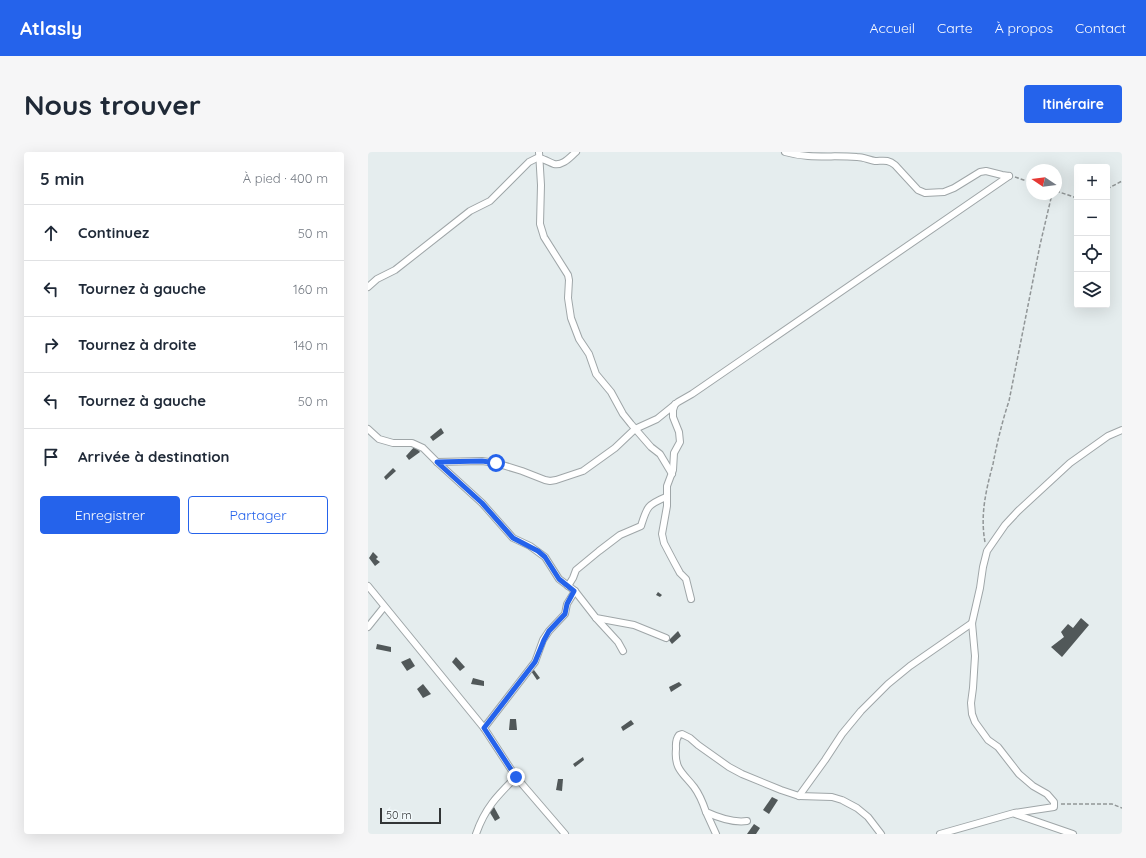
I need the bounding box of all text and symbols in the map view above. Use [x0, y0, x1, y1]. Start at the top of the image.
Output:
text: Atlasly [20, 16, 82, 40]
text: Accueil [869, 19, 915, 37]
text: Carte [937, 19, 973, 37]
text: À propos [995, 19, 1053, 37]
text: Contact [1075, 19, 1126, 37]
button: Itinéraire [1024, 85, 1122, 123]
text: Nous trouver [24, 87, 201, 122]
north arrow [1026, 164, 1062, 200]
map controls [1074, 164, 1110, 308]
button: + [1074, 164, 1110, 200]
text: 5 min [40, 168, 84, 189]
text: À pied · 400 m [243, 170, 328, 186]
button: − [1074, 200, 1110, 236]
icon: ahead [40, 222, 62, 244]
text: Continuez [78, 223, 149, 242]
text: 50 m [298, 225, 328, 241]
button: locate [1074, 236, 1110, 272]
button: layers [1074, 272, 1110, 308]
icon: left [40, 278, 62, 300]
text: Tournez à gauche [78, 279, 206, 298]
text: 160 m [293, 281, 328, 297]
icon: right [40, 334, 62, 356]
text: Tournez à droite [78, 335, 197, 354]
text: 140 m [293, 337, 328, 353]
icon: left [40, 390, 62, 412]
text: Tournez à gauche [78, 391, 206, 410]
text: 50 m [298, 393, 328, 409]
icon: arrive [40, 446, 62, 468]
text: Arrivée à destination [78, 447, 230, 466]
route start [487, 454, 505, 472]
button: Enregistrer [40, 496, 180, 534]
button: Partager [188, 496, 328, 534]
route end [507, 768, 525, 786]
scale bar [380, 806, 441, 825]
text: 50 m [386, 808, 412, 822]

